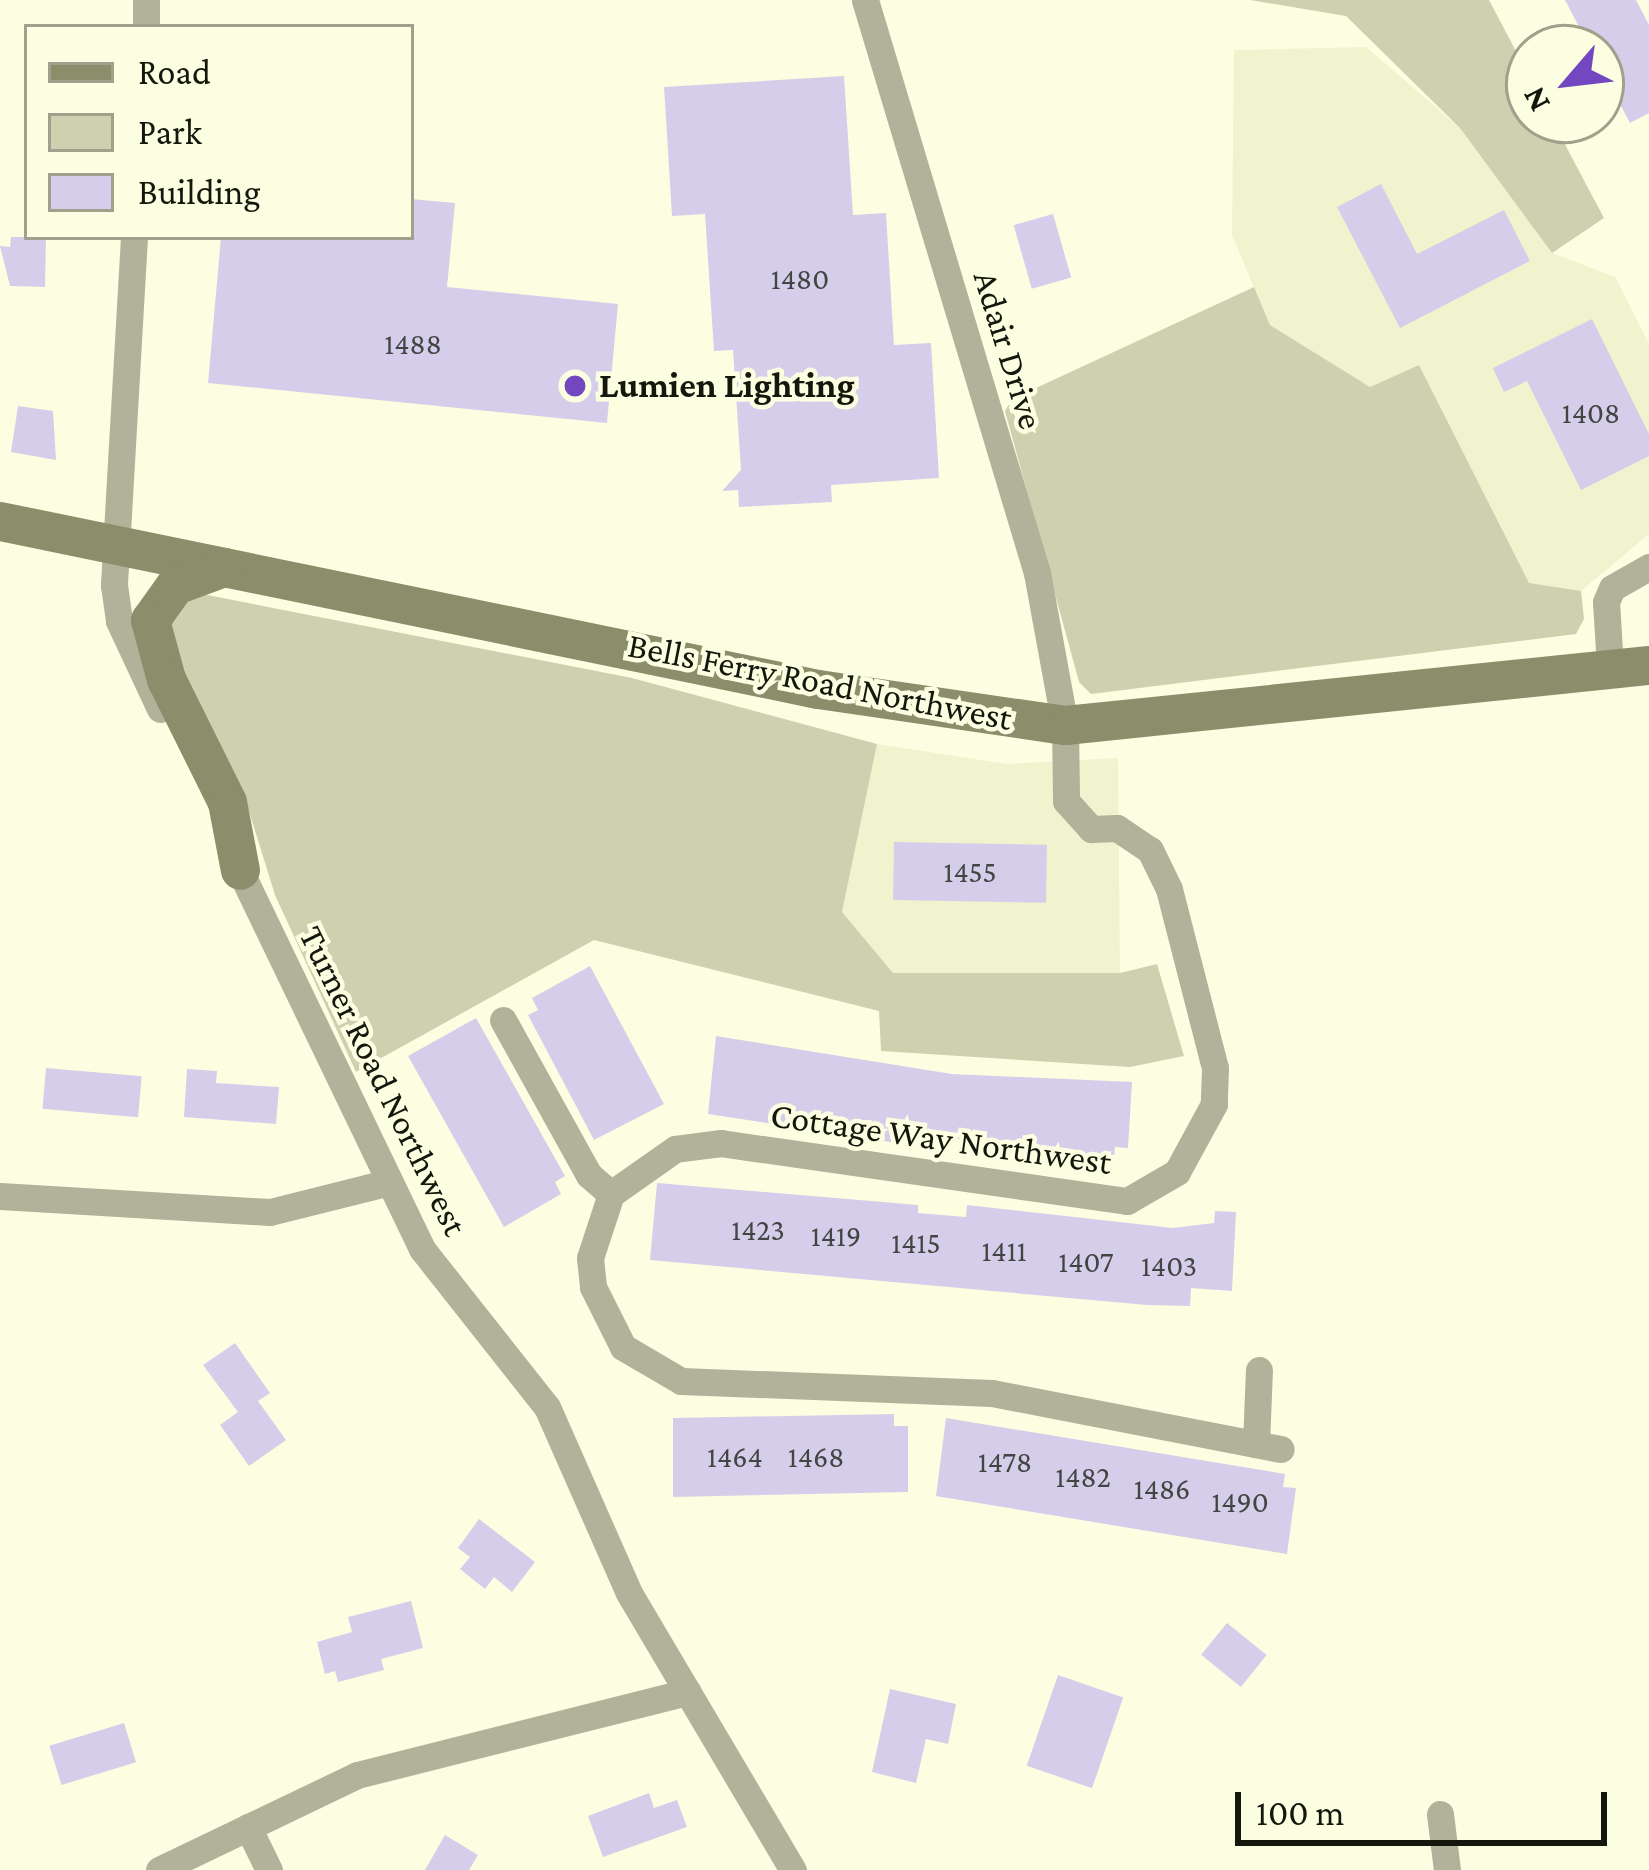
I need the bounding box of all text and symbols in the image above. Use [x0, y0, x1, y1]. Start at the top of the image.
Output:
legend [24, 24, 414, 240]
north arrow [1505, 24, 1625, 144]
text: Road [138, 52, 211, 92]
text: N [1514, 81, 1557, 118]
text: Park [138, 112, 202, 152]
text: Building [138, 172, 261, 212]
house number: 1480 [771, 261, 829, 297]
street label: Adair Drive [963, 266, 1053, 434]
house number: 1488 [384, 326, 442, 362]
place label: Lumien Lighting [599, 364, 855, 408]
marker: Lumien Lighting [562, 373, 588, 399]
house number: 1408 [1562, 395, 1620, 431]
street label: Bells Ferry Road Northwest [624, 624, 1016, 740]
house number: 1455 [943, 854, 997, 890]
street label: Turner Road Northwest [289, 919, 477, 1243]
street label: Cottage Way Northwest [768, 1094, 1114, 1184]
house number: 1423 [731, 1212, 785, 1248]
house number: 1419 [811, 1218, 861, 1254]
house number: 1415 [891, 1225, 941, 1261]
house number: 1411 [981, 1233, 1027, 1269]
house number: 1407 [1058, 1244, 1114, 1280]
house number: 1403 [1141, 1248, 1197, 1284]
house number: 1464 [707, 1439, 763, 1475]
house number: 1468 [788, 1439, 844, 1475]
house number: 1478 [978, 1444, 1032, 1480]
house number: 1482 [1055, 1459, 1111, 1495]
house number: 1486 [1134, 1471, 1190, 1507]
house number: 1490 [1211, 1484, 1269, 1520]
scale bar [1241, 1768, 1613, 1842]
text: 100 m [1256, 1793, 1344, 1833]

